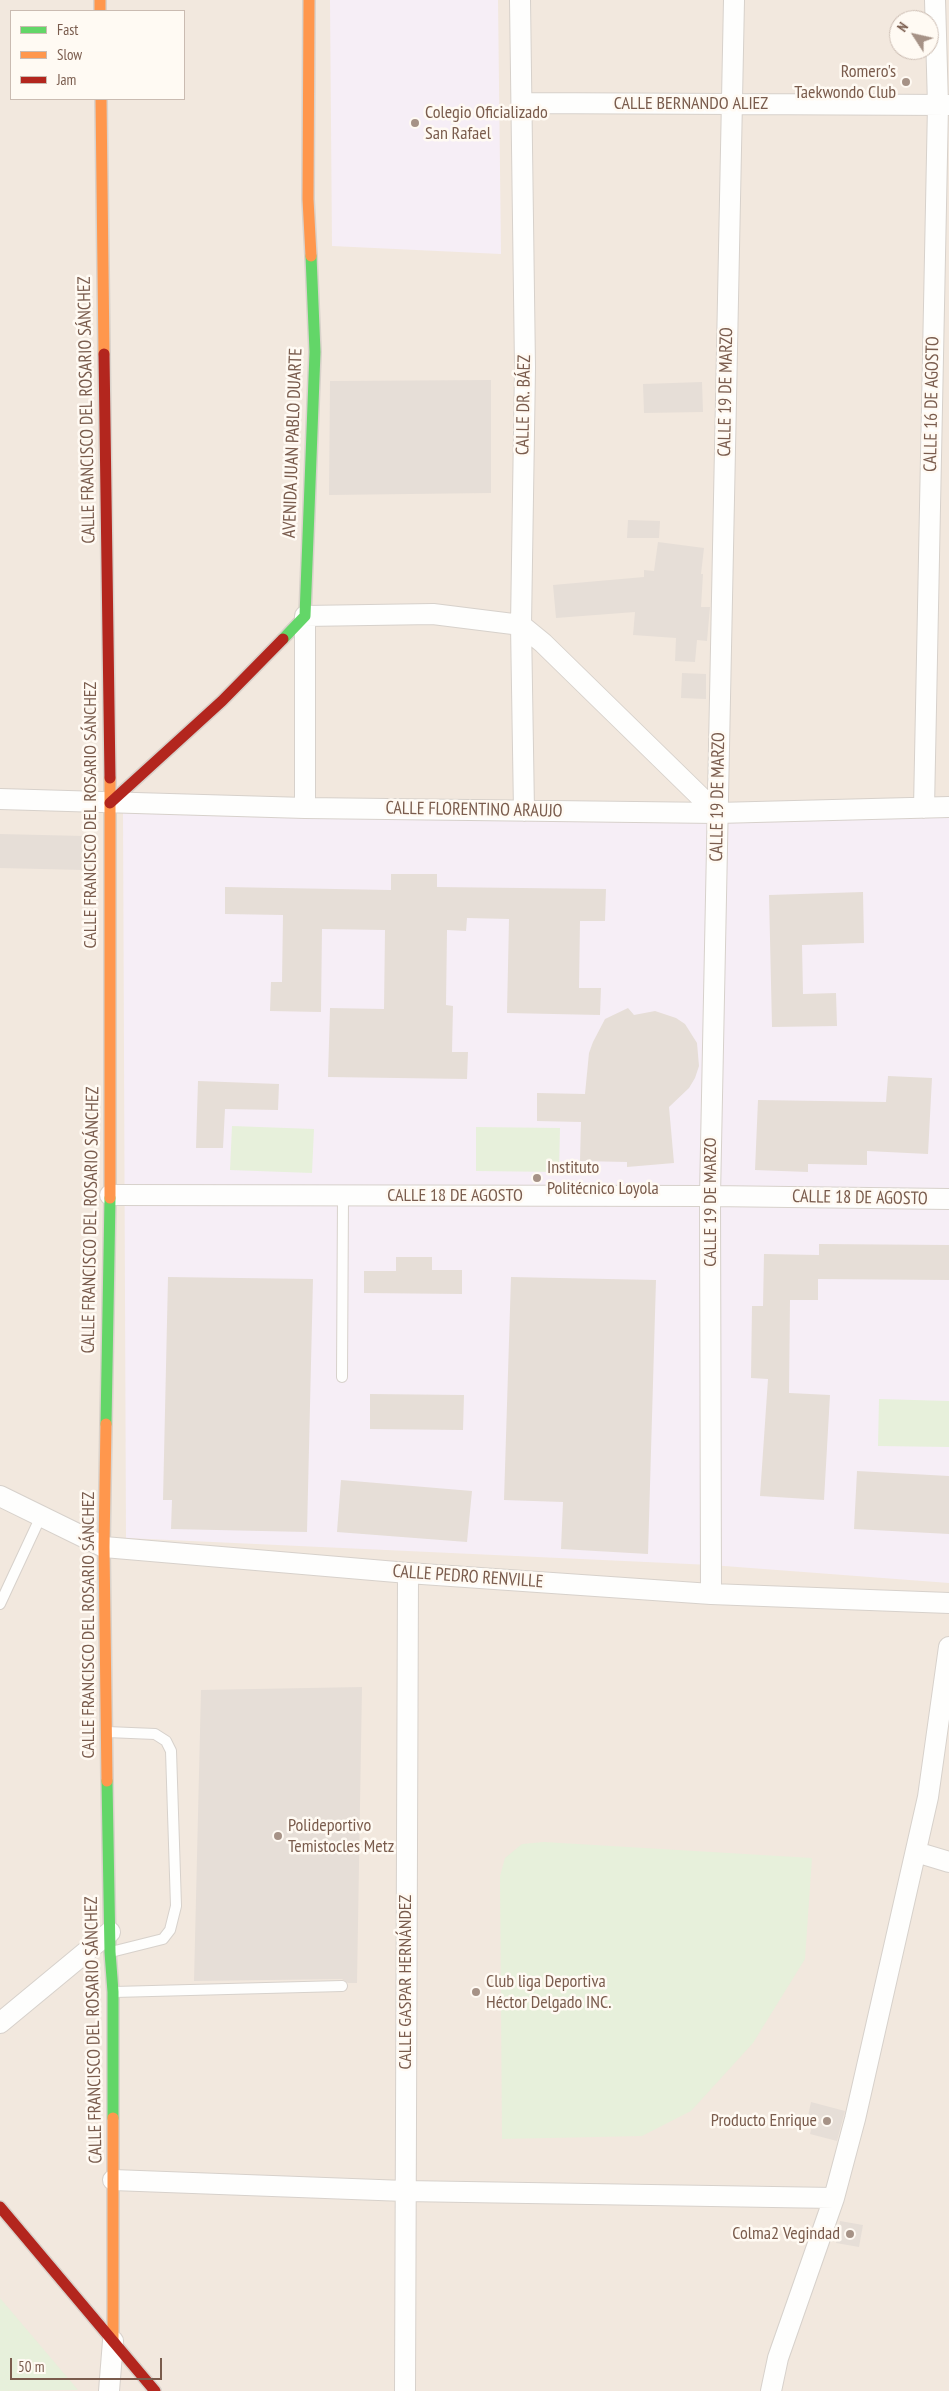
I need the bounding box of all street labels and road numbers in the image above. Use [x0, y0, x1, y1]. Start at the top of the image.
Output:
street label: CALLE BERNANDO ALIEZ [614, 93, 768, 115]
street label: CALLE FRANCISCO DEL ROSARIO SÁNCHEZ [74, 276, 100, 544]
street label: CALLE 19 DE MARZO [714, 327, 738, 457]
street label: CALLE 16 DE AGOSTO [920, 336, 944, 472]
street label: AVENIDA JUAN PABLO DUARTE [279, 348, 307, 538]
street label: CALLE DR. BÁEZ [512, 355, 536, 455]
street label: CALLE FRANCISCO DEL ROSARIO SÁNCHEZ [80, 682, 102, 948]
street label: CALLE 19 DE MARZO [706, 732, 730, 862]
street label: CALLE FLORENTINO ARAUJO [385, 798, 563, 822]
street label: CALLE FRANCISCO DEL ROSARIO SÁNCHEZ [78, 1086, 104, 1354]
street label: CALLE 19 DE MARZO [700, 1137, 722, 1267]
street label: CALLE 18 DE AGOSTO [387, 1185, 523, 1207]
street label: CALLE 18 DE AGOSTO [792, 1186, 928, 1210]
street label: CALLE FRANCISCO DEL ROSARIO SÁNCHEZ [78, 1492, 100, 1758]
street label: CALLE PEDRO RENVILLE [392, 1561, 544, 1593]
street label: CALLE GASPAR HERNÁNDEZ [395, 1895, 417, 2069]
street label: CALLE FRANCISCO DEL ROSARIO SÁNCHEZ [81, 1896, 107, 2164]

